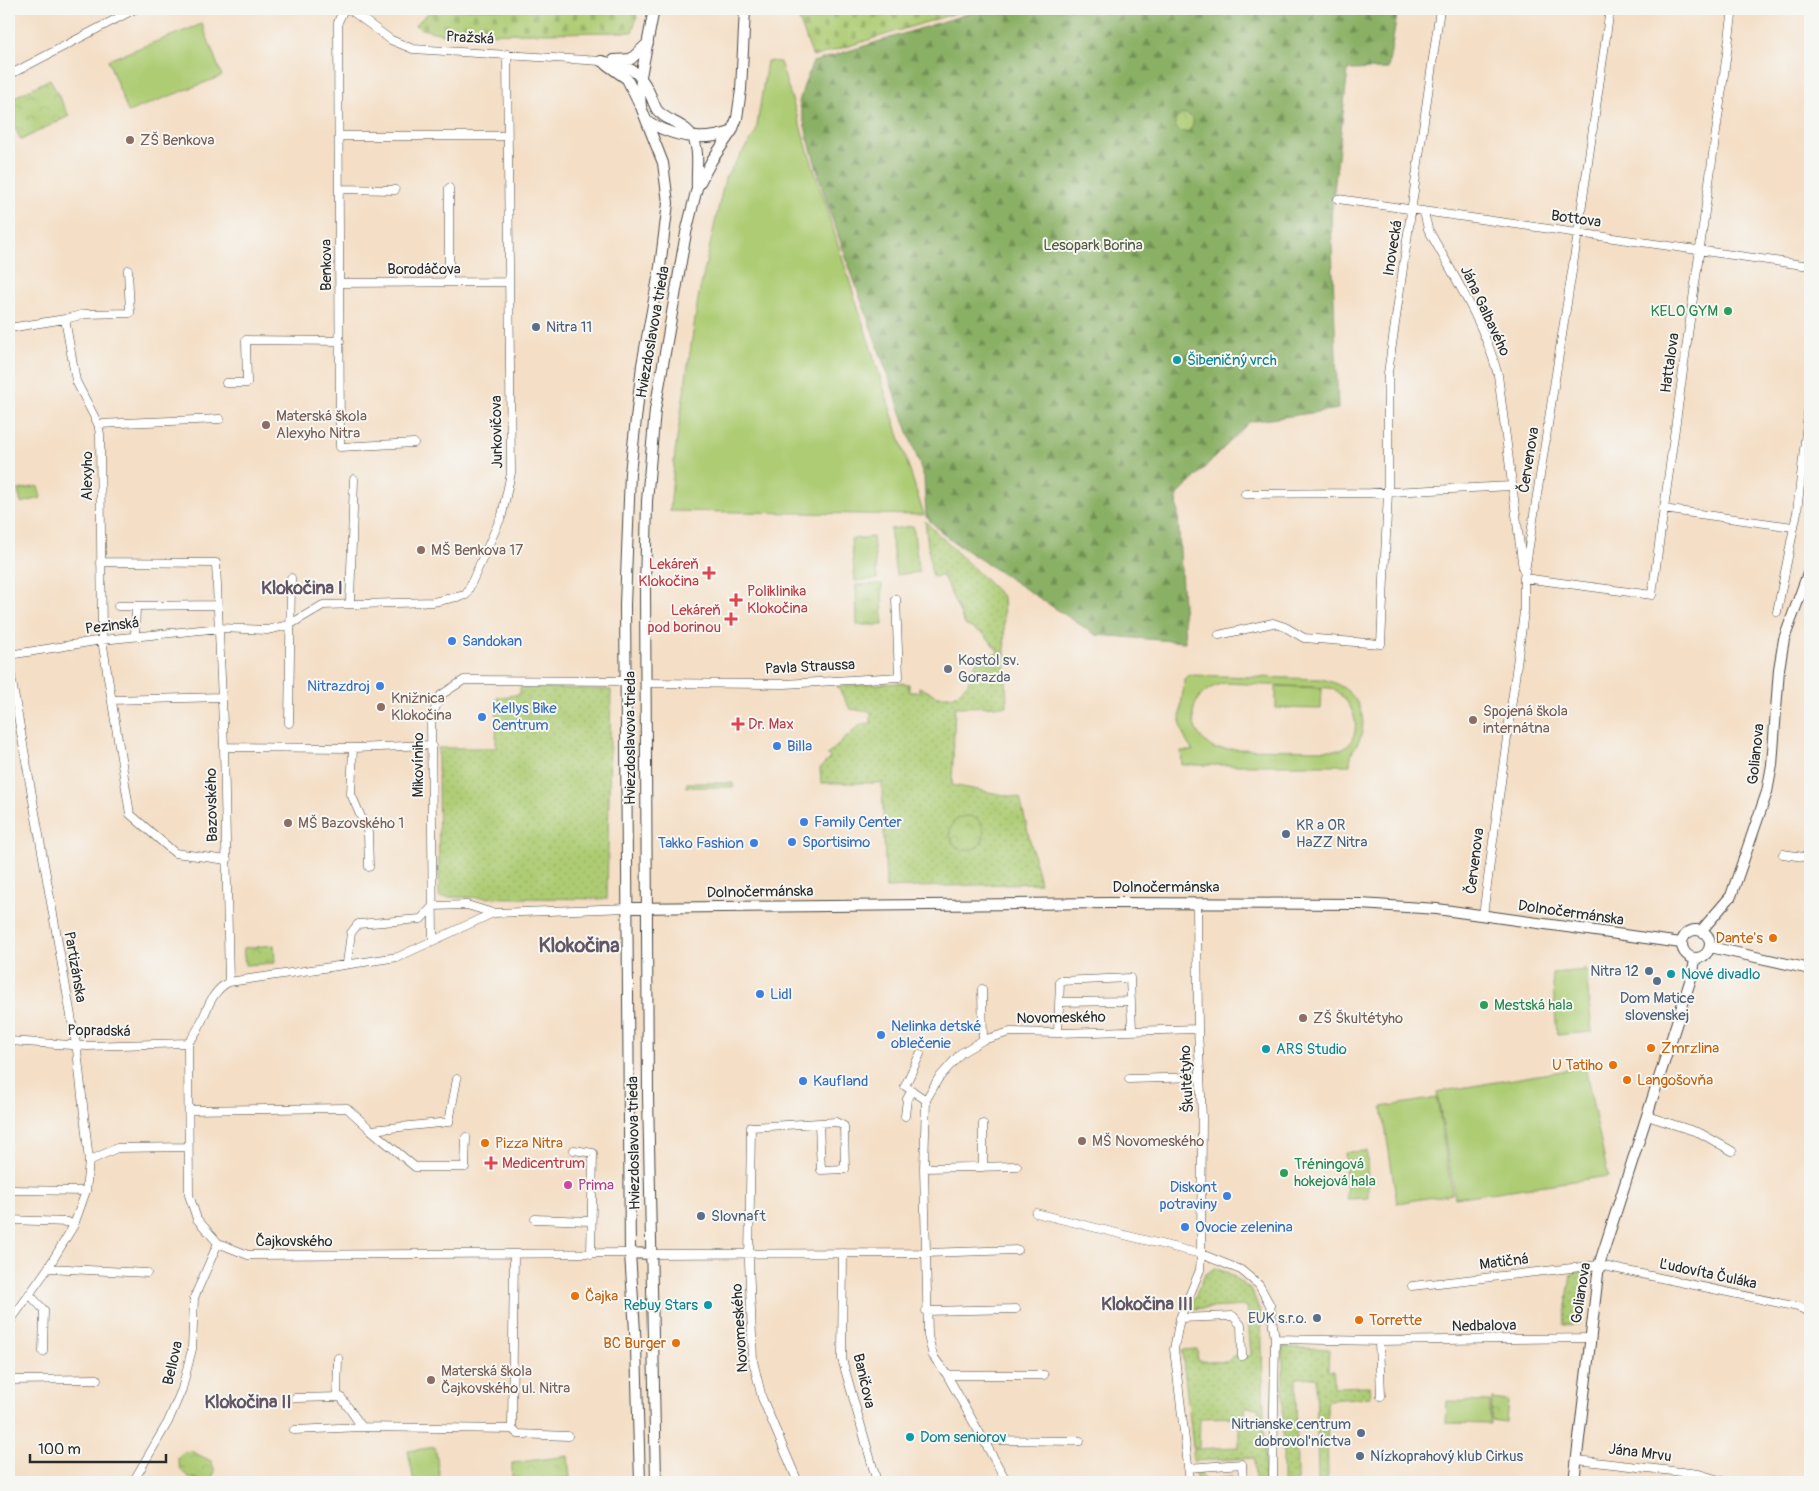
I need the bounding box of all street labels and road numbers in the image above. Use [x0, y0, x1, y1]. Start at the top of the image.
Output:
street label: Pražská [445, 27, 495, 49]
street label: Bottova [1550, 206, 1602, 232]
street label: Inovecká [1379, 219, 1407, 277]
street label: Benkova [317, 239, 336, 291]
street label: Borodáčova [387, 260, 461, 279]
street label: Jána Galbavého [1456, 263, 1514, 359]
street label: Hviezdoslavova trieda [632, 264, 674, 400]
street label: Hattalova [1656, 332, 1684, 394]
street label: Jurkovičova [487, 395, 507, 469]
street label: Červenova [1514, 426, 1544, 494]
street label: Alexyho [78, 451, 97, 501]
street label: Pezinská [84, 613, 140, 639]
street label: Pavla Straussa [765, 655, 855, 679]
street label: Hviezdoslavova trieda [621, 671, 640, 805]
street label: Golianova [1743, 722, 1769, 785]
street label: Mikovíniho [409, 733, 428, 797]
street label: Bazovského [202, 768, 222, 842]
street label: Červenova [1462, 827, 1488, 895]
street label: Dolnočermánska [1113, 878, 1219, 897]
street label: Dolnočermánska [706, 882, 814, 902]
street label: Dolnočermánska [1517, 896, 1625, 930]
street label: Partizánska [59, 930, 91, 1004]
street label: Novomeského [1016, 1008, 1106, 1028]
street label: Popradská [67, 1021, 131, 1041]
street label: Škultétyho [1176, 1045, 1198, 1113]
street label: Hviezdoslavova trieda [623, 1076, 645, 1210]
street label: Čajkovského [255, 1232, 333, 1251]
street label: Matičná [1478, 1250, 1530, 1274]
street label: Ľudovíta Čuláka [1658, 1254, 1759, 1294]
street label: Golianova [1567, 1261, 1595, 1325]
street label: Novomeského [727, 1283, 753, 1373]
street label: Nedbalova [1452, 1316, 1516, 1336]
street label: Bellova [159, 1339, 187, 1387]
street label: Baničova [848, 1352, 880, 1410]
street label: Jána Mrvu [1607, 1440, 1673, 1466]

